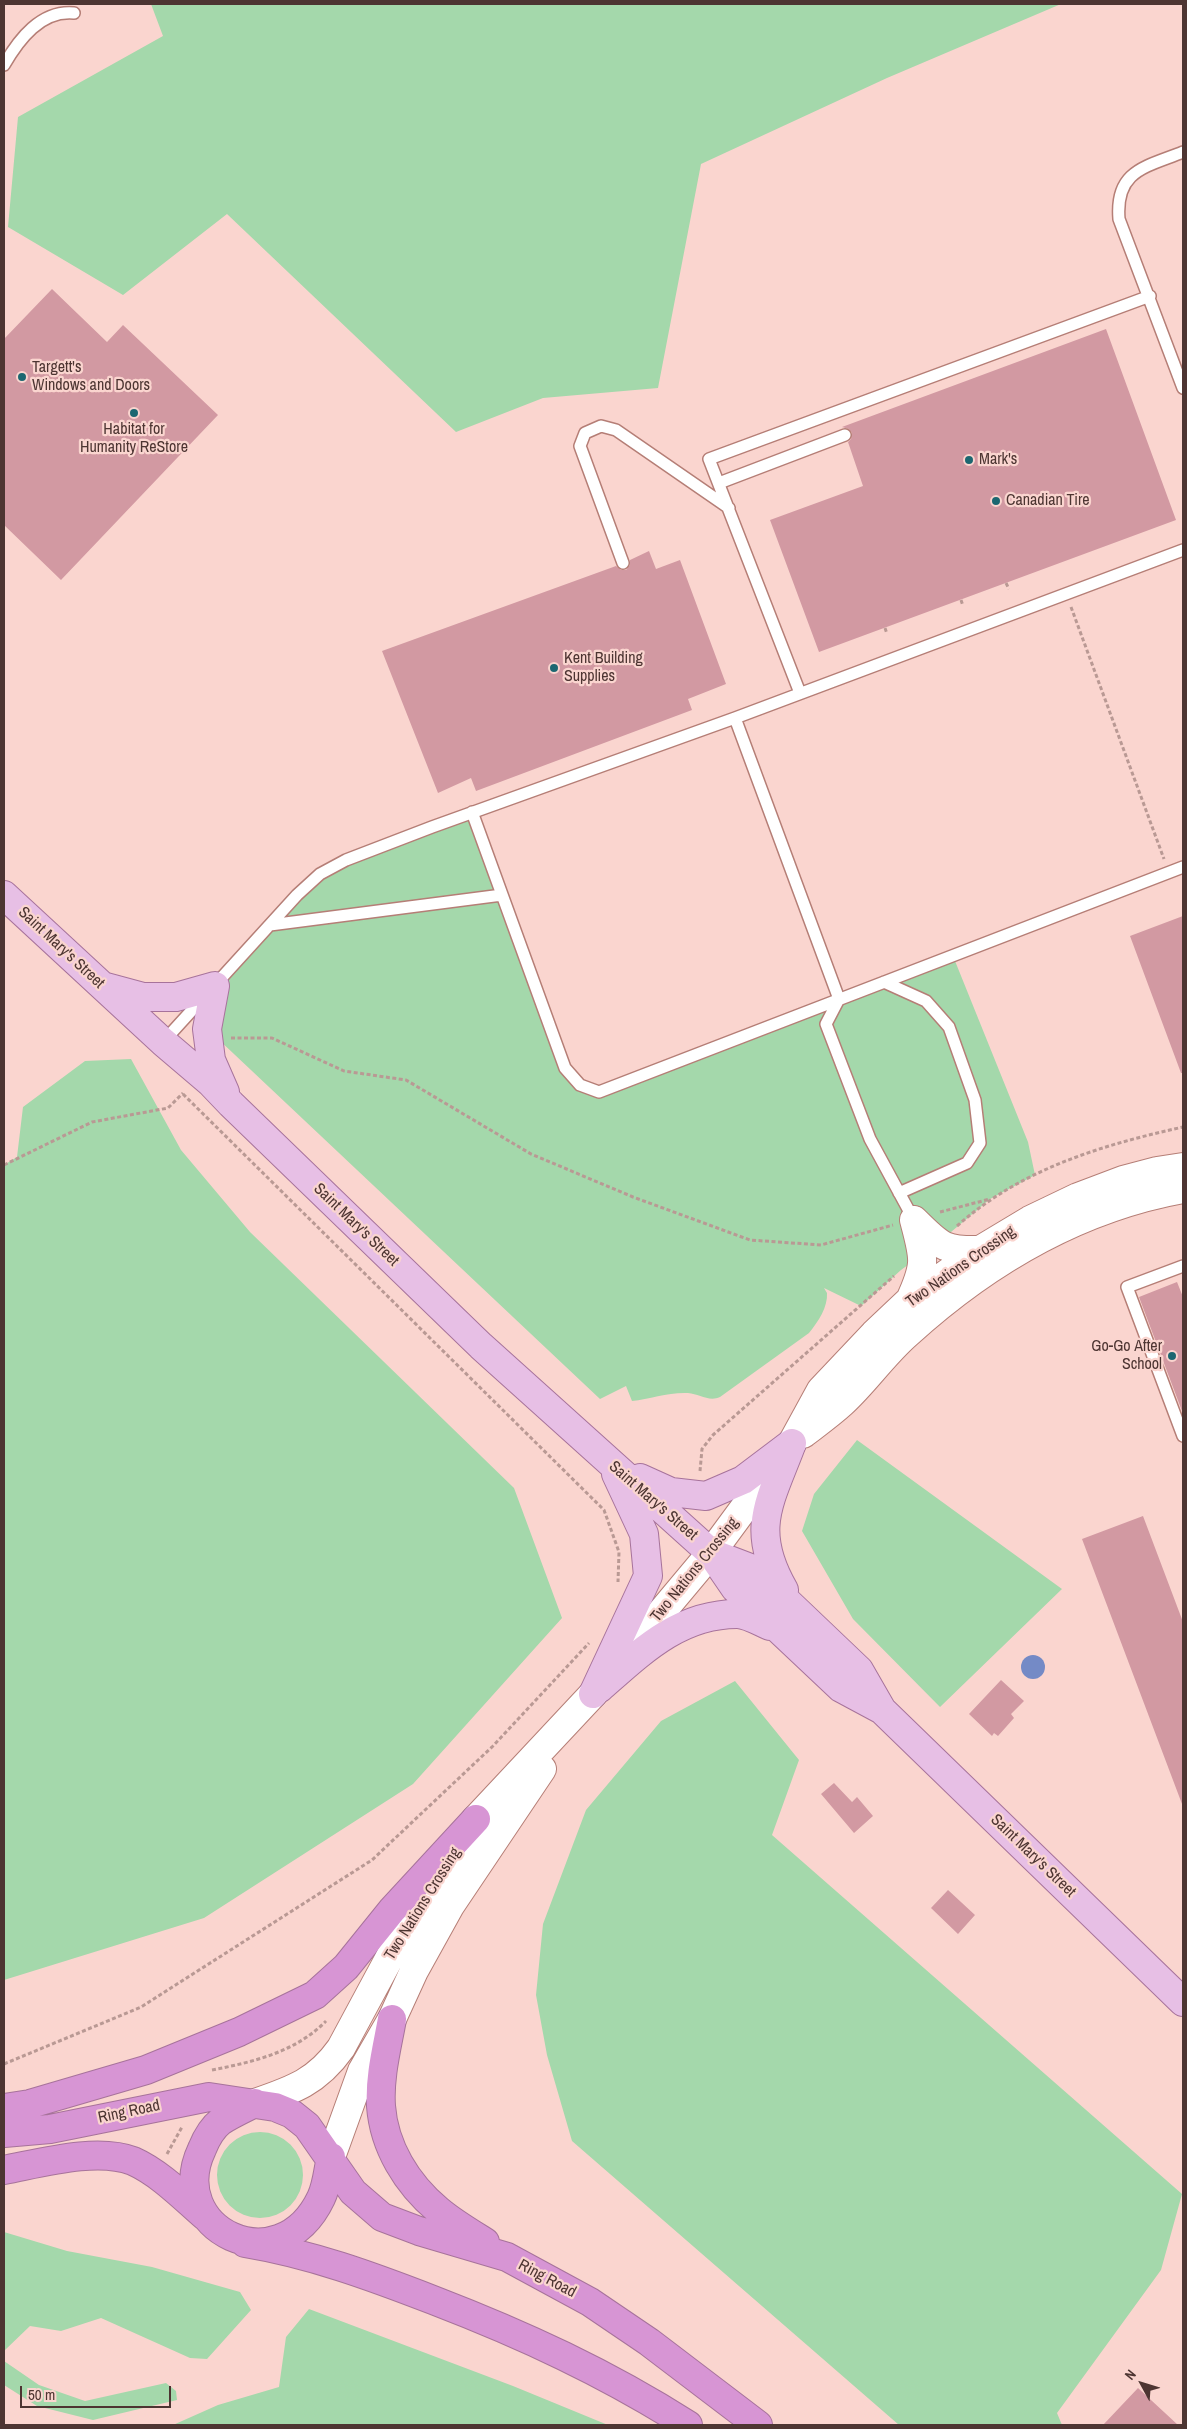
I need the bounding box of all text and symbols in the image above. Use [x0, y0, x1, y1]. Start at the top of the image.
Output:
place label: Targett's Windows and Doors [32, 358, 150, 396]
marker: Targett's Windows and Doors [16, 371, 28, 383]
marker: Habitat for Humanity ReStore [128, 407, 140, 419]
place label: Habitat for Humanity ReStore [80, 420, 188, 458]
place label: Mark's [979, 450, 1017, 470]
marker: Mark's [963, 454, 975, 466]
place label: Canadian Tire [1006, 491, 1090, 511]
marker: Canadian Tire [990, 495, 1002, 507]
place label: Kent Building Supplies [564, 649, 643, 687]
marker: Kent Building Supplies [548, 662, 560, 674]
street label: Saint Mary's Street [14, 903, 108, 993]
street label: Saint Mary's Street [309, 1179, 403, 1271]
street label: Two Nations Crossing [903, 1222, 1019, 1312]
place label: Go-Go After School [1091, 1337, 1162, 1375]
marker: Go-Go After School [1166, 1350, 1178, 1362]
street label: Saint Mary's Street [605, 1457, 701, 1545]
street label: Two Nations Crossing [647, 1514, 743, 1626]
street label: Saint Mary's Street [986, 1810, 1080, 1902]
street label: Two Nations Crossing [381, 1844, 465, 1964]
street label: Ring Road [96, 2096, 162, 2128]
street label: Ring Road [515, 2256, 579, 2302]
north arrow [1117, 2359, 1167, 2409]
text: N [1121, 2366, 1140, 2383]
scale bar [22, 2376, 174, 2408]
text: 50 m [28, 2384, 55, 2405]

